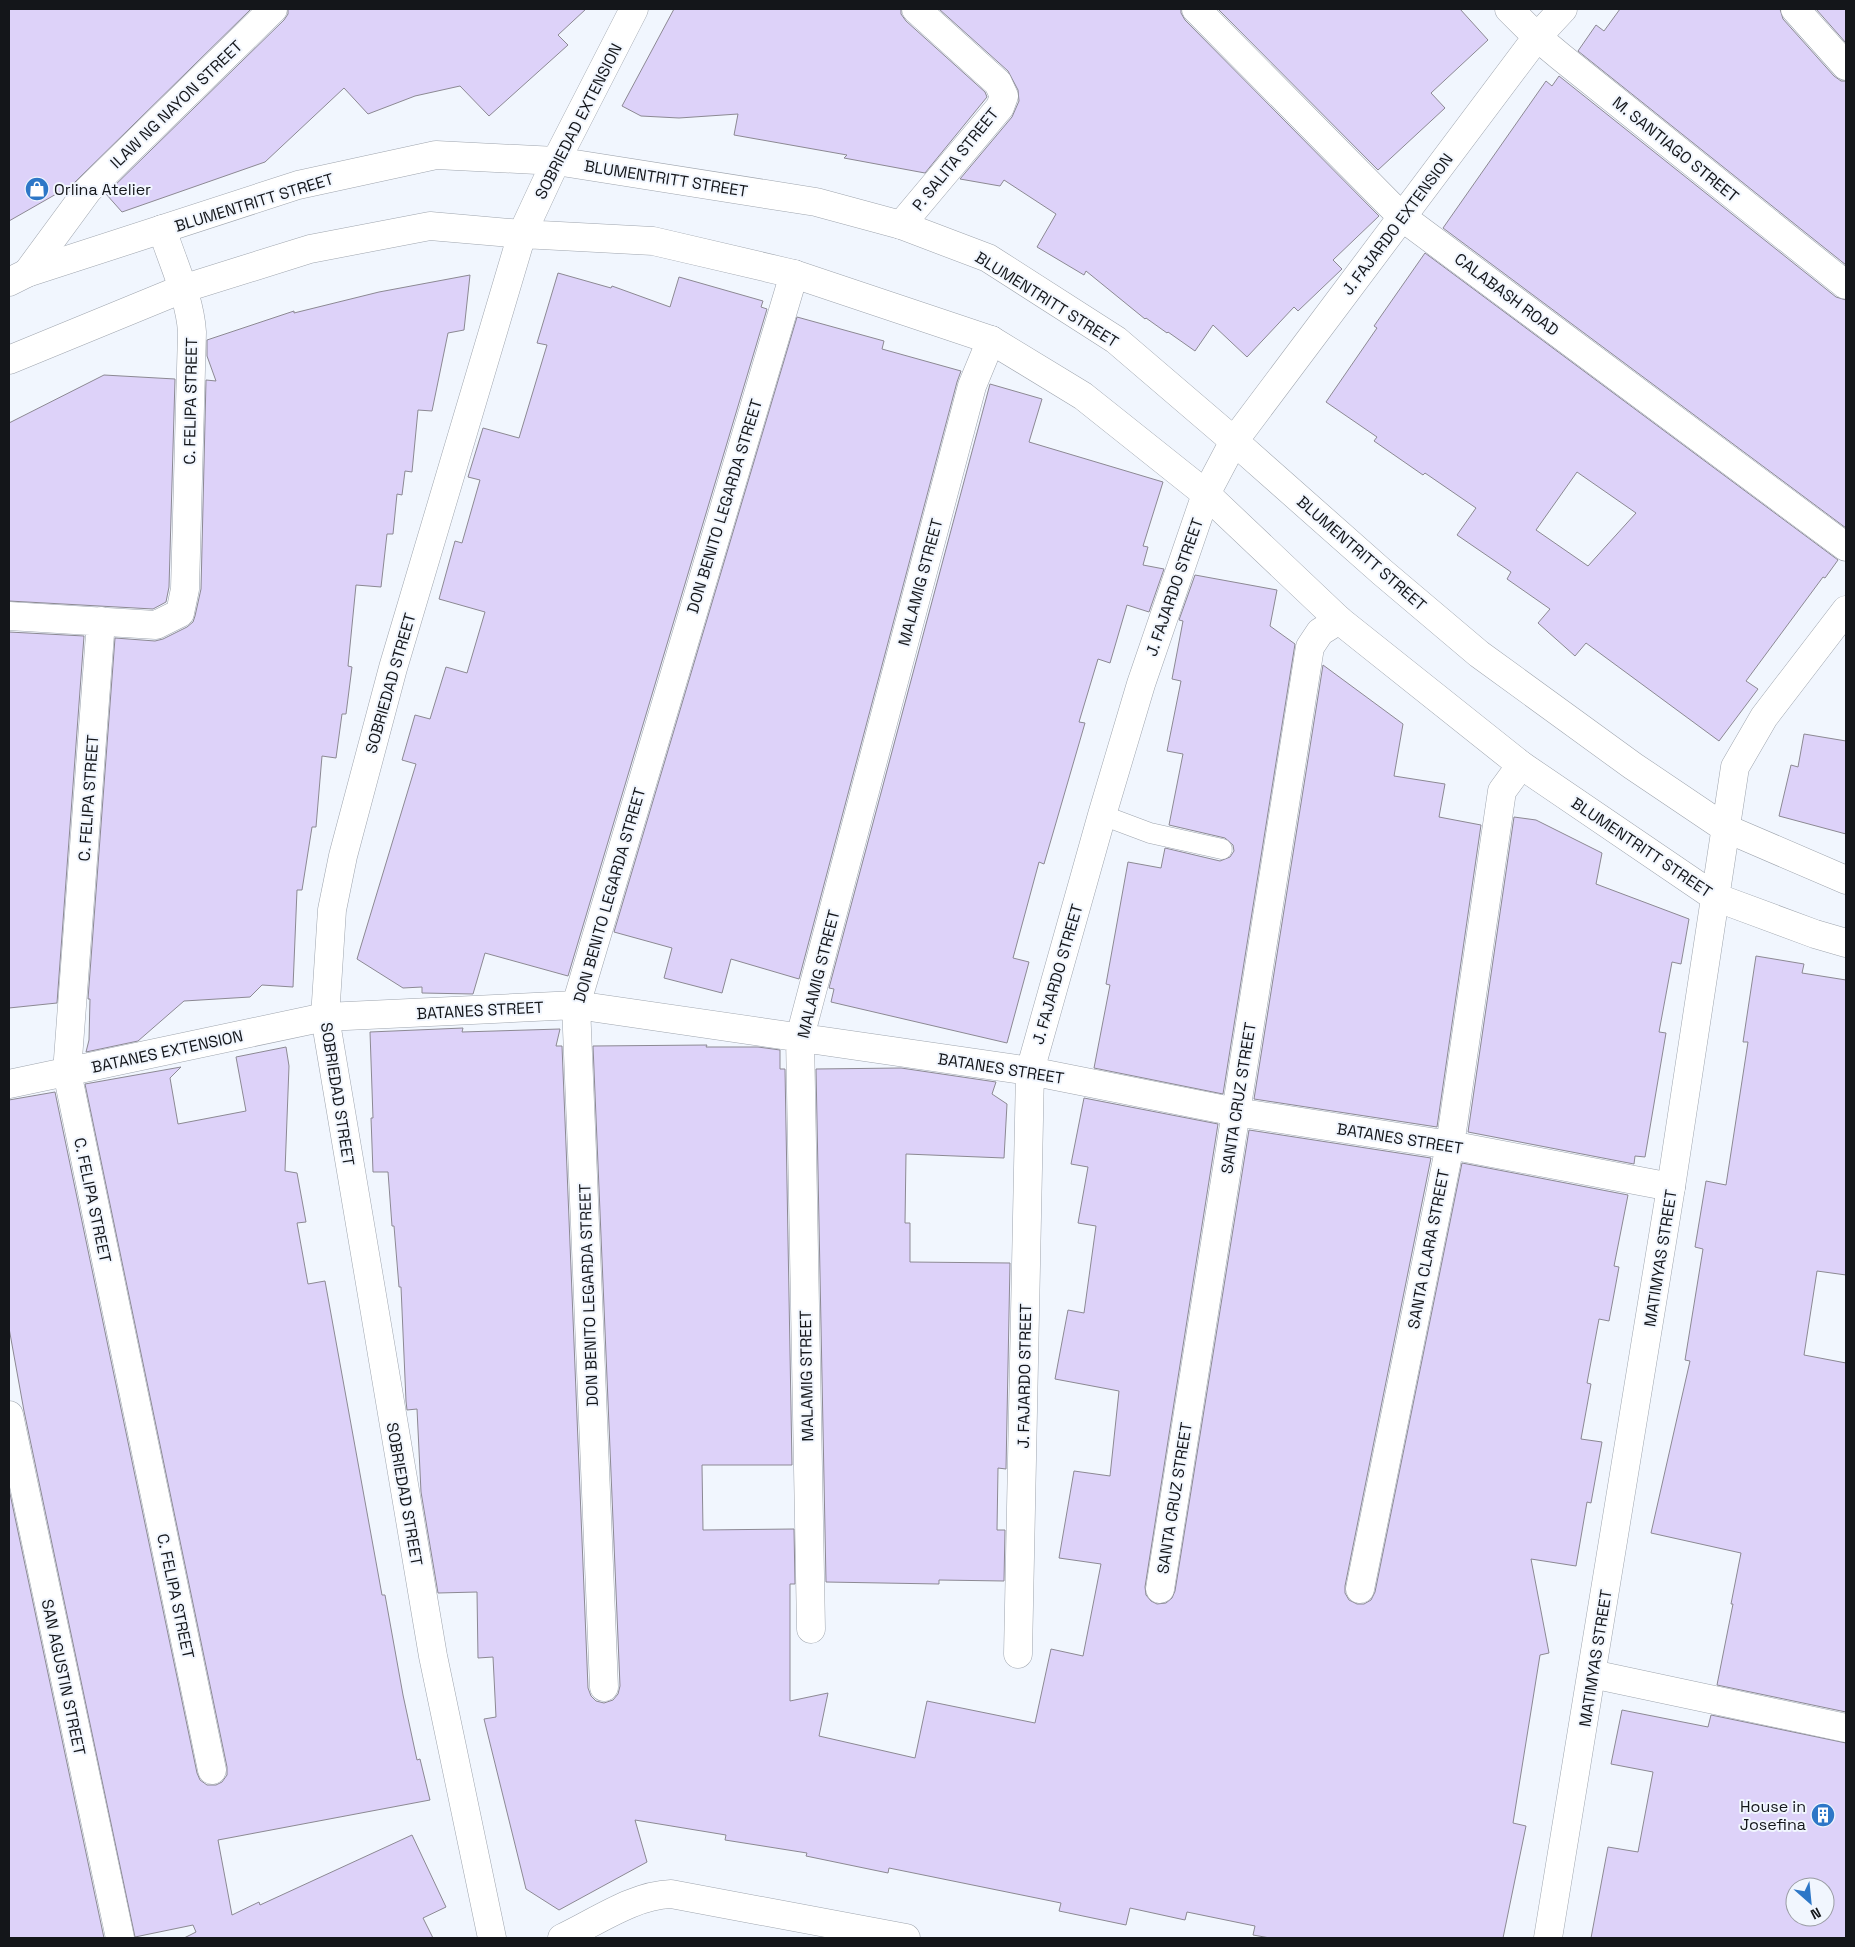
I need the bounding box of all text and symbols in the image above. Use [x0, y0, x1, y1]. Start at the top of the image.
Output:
street label: ILAW NG NAYON STREET [106, 36, 247, 173]
street label: SOBRIEDAD EXTENSION [530, 40, 627, 203]
street label: M. SANTIAGO STREET [1608, 92, 1743, 207]
street label: P. SALITA STREET [907, 104, 1003, 215]
street label: J. FAJARDO EXTENSION [1337, 149, 1458, 299]
street label: BLUMENTRITT STREET [583, 155, 749, 202]
street label: BLUMENTRITT STREET [172, 168, 336, 237]
shop icon: Orlina Atelier [24, 176, 50, 202]
place label: Orlina Atelier [54, 179, 151, 200]
street label: BLUMENTRITT STREET [971, 247, 1122, 352]
street label: CALABASH ROAD [1450, 248, 1563, 341]
street label: C. FELIPA STREET [179, 337, 202, 465]
street label: DON BENITO LEGARDA STREET [682, 396, 767, 616]
street label: BLUMENTRITT STREET [1292, 491, 1431, 616]
street label: J. FAJARDO STREET [1141, 515, 1208, 659]
street label: MALAMIG STREET [893, 516, 948, 648]
street label: SOBRIEDAD STREET [360, 610, 421, 756]
street label: C. FELIPA STREET [74, 734, 103, 862]
street label: DON BENITO LEGARDA STREET [569, 785, 650, 1005]
street label: BLUMENTRITT STREET [1567, 792, 1716, 902]
street label: J. FAJARDO STREET [1027, 901, 1088, 1047]
street label: MALAMIG STREET [792, 908, 845, 1040]
street label: BATANES STREET [416, 997, 544, 1024]
street label: SOBRIEDAD STREET [316, 1021, 359, 1167]
street label: SANTA CRUZ STREET [1216, 1021, 1261, 1175]
street label: BATANES EXTENSION [89, 1025, 245, 1078]
street label: BATANES STREET [936, 1048, 1066, 1089]
street label: BATANES STREET [1335, 1118, 1465, 1159]
street label: C. FELIPA STREET [69, 1136, 116, 1264]
street label: SANTA CLARA STREET [1403, 1168, 1454, 1331]
street label: DON BENITO LEGARDA STREET [574, 1183, 603, 1407]
street label: MATIMYAS STREET [1639, 1188, 1682, 1328]
street label: J. FAJARDO STREET [1013, 1303, 1036, 1449]
street label: MALAMIG STREET [795, 1310, 818, 1442]
street label: SOBRIEDAD STREET [382, 1421, 427, 1567]
street label: SANTA CRUZ STREET [1152, 1421, 1197, 1575]
street label: C. FELIPA STREET [152, 1532, 199, 1660]
street label: MATIMYAS STREET [1574, 1588, 1617, 1728]
street label: SAN AGUSTIN STREET [37, 1597, 90, 1757]
place label: House in Josefina [1740, 1796, 1806, 1835]
building icon: House in Josefina [1810, 1802, 1836, 1828]
north arrow [1785, 1877, 1835, 1927]
text: N [1808, 1903, 1824, 1924]

